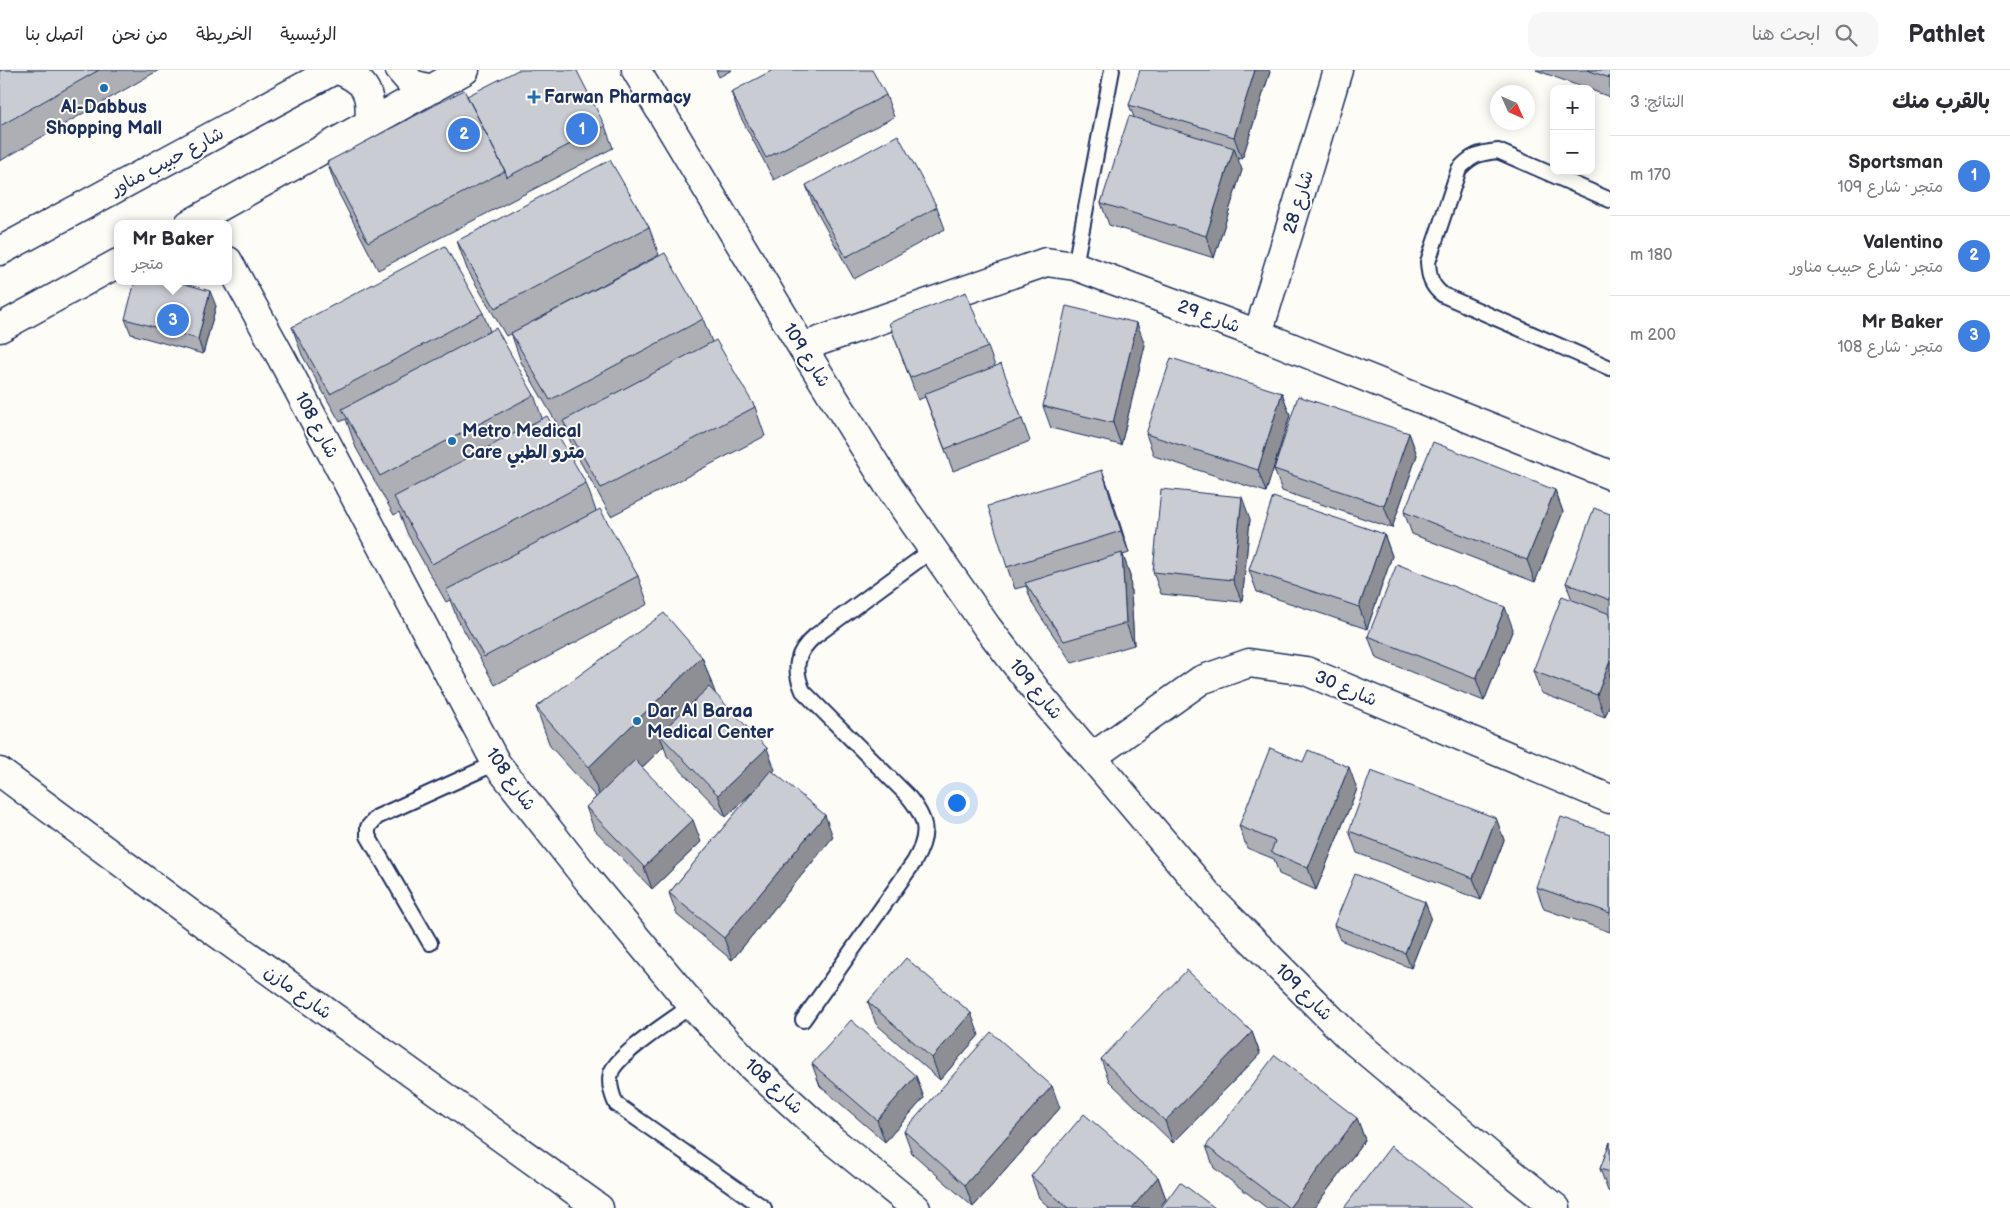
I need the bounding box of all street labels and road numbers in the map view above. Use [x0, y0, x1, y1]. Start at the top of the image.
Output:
street label: شارع حبيب مناور [105, 123, 228, 202]
street label: شارع 28 [1279, 168, 1319, 237]
street label: شارع 29 [1174, 296, 1243, 338]
street label: شارع 109 [778, 319, 834, 392]
street label: شارع 108 [290, 389, 343, 462]
street label: شارع 109 [1004, 655, 1066, 724]
street label: شارع 30 [1311, 666, 1380, 712]
street label: شارع 108 [481, 744, 540, 815]
street label: شارع 109 [1270, 960, 1336, 1026]
street label: شارع مازن [259, 961, 335, 1025]
street label: شارع 108 [740, 1054, 807, 1119]

